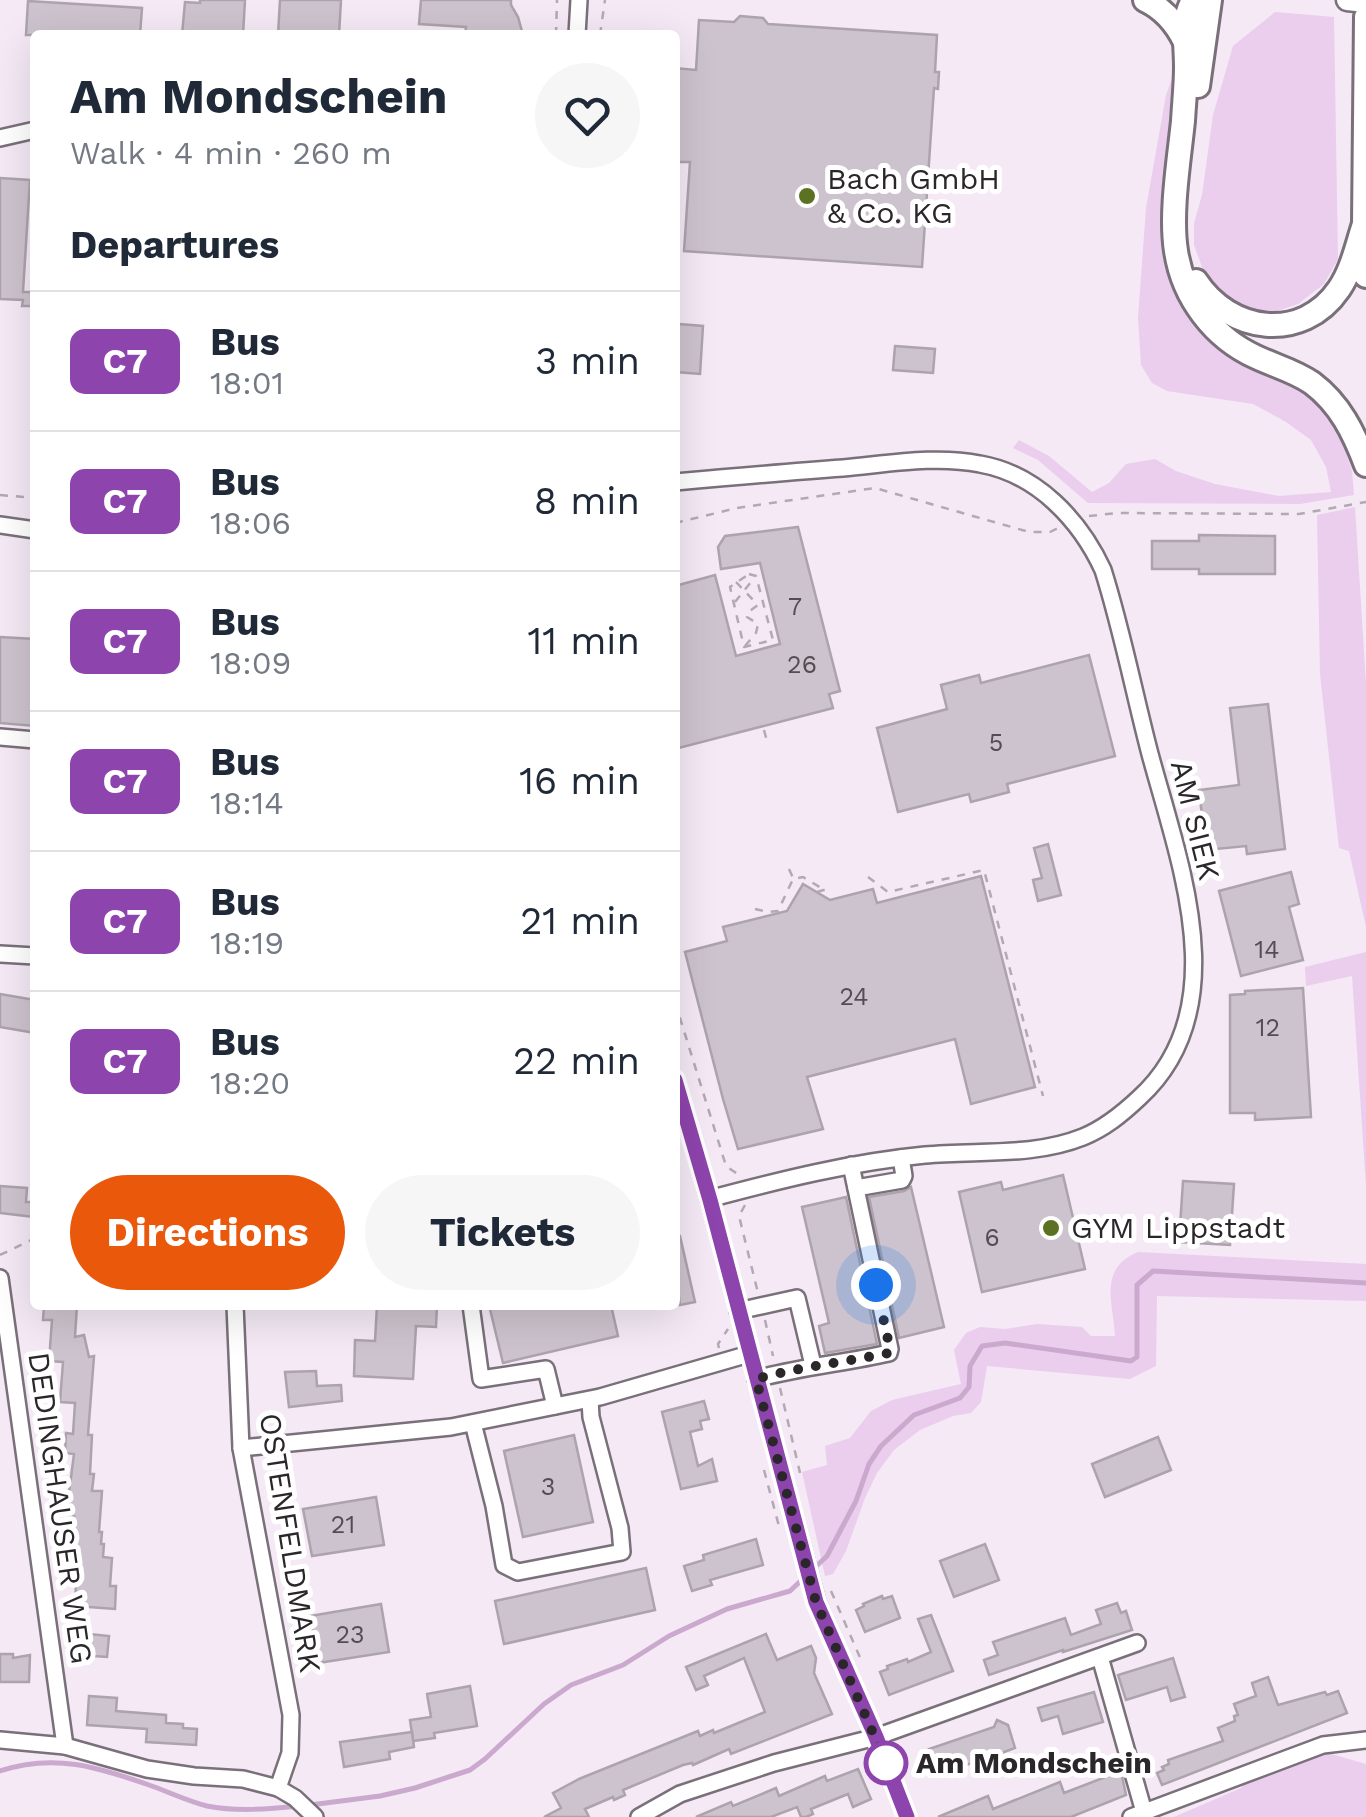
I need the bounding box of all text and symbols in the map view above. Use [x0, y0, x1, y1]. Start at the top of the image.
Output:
button: heart [535, 63, 640, 168]
text: Am Mondschein [70, 68, 447, 125]
text: Walk · 4 min · 260 m [70, 134, 392, 172]
place label: Bach GmbH & Co. KG [827, 161, 1000, 230]
marker: Bach GmbH & Co. KG [796, 185, 818, 207]
text: Departures [70, 223, 279, 267]
text: Bus [210, 320, 280, 364]
text: 3 min [535, 339, 640, 383]
text: C7 [102, 340, 148, 382]
text: 18:01 [210, 364, 284, 402]
text: Bus [210, 460, 280, 504]
text: 8 min [534, 479, 640, 523]
text: C7 [102, 480, 148, 522]
text: 18:06 [210, 504, 291, 542]
house number: 7 [788, 592, 802, 621]
text: Bus [210, 600, 280, 644]
text: 11 min [528, 619, 640, 663]
text: C7 [102, 620, 148, 662]
text: 18:09 [210, 644, 291, 682]
house number: 26 [787, 650, 817, 679]
house number: 5 [989, 728, 1003, 757]
text: Bus [210, 740, 280, 784]
street label: AM SIEK [1164, 756, 1227, 884]
text: 16 min [519, 759, 640, 803]
text: C7 [102, 760, 148, 802]
text: 18:14 [210, 784, 284, 822]
text: Bus [210, 880, 280, 924]
text: 21 min [520, 899, 640, 943]
text: C7 [102, 900, 148, 942]
text: 18:19 [210, 924, 284, 962]
house number: 14 [1254, 935, 1280, 964]
house number: 24 [839, 982, 869, 1011]
house number: 12 [1256, 1013, 1280, 1042]
text: Bus [210, 1020, 280, 1064]
text: 22 min [513, 1039, 640, 1083]
text: C7 [102, 1040, 148, 1082]
text: 18:20 [210, 1064, 290, 1102]
button: Directions [70, 1175, 345, 1290]
button: Tickets [365, 1175, 640, 1290]
place label: GYM Lippstadt [1071, 1210, 1286, 1245]
marker: GYM Lippstadt [1040, 1217, 1062, 1239]
house number: 6 [984, 1223, 1000, 1252]
your location [851, 1260, 901, 1310]
street label: DEDINGHAUSER WEG [21, 1350, 100, 1666]
street label: OSTENFELDMARK [253, 1411, 328, 1675]
house number: 3 [541, 1472, 555, 1501]
house number: 21 [331, 1510, 355, 1539]
house number: 23 [335, 1620, 365, 1649]
marker: Am Mondschein [865, 1742, 907, 1784]
place label: Am Mondschein [916, 1745, 1152, 1780]

